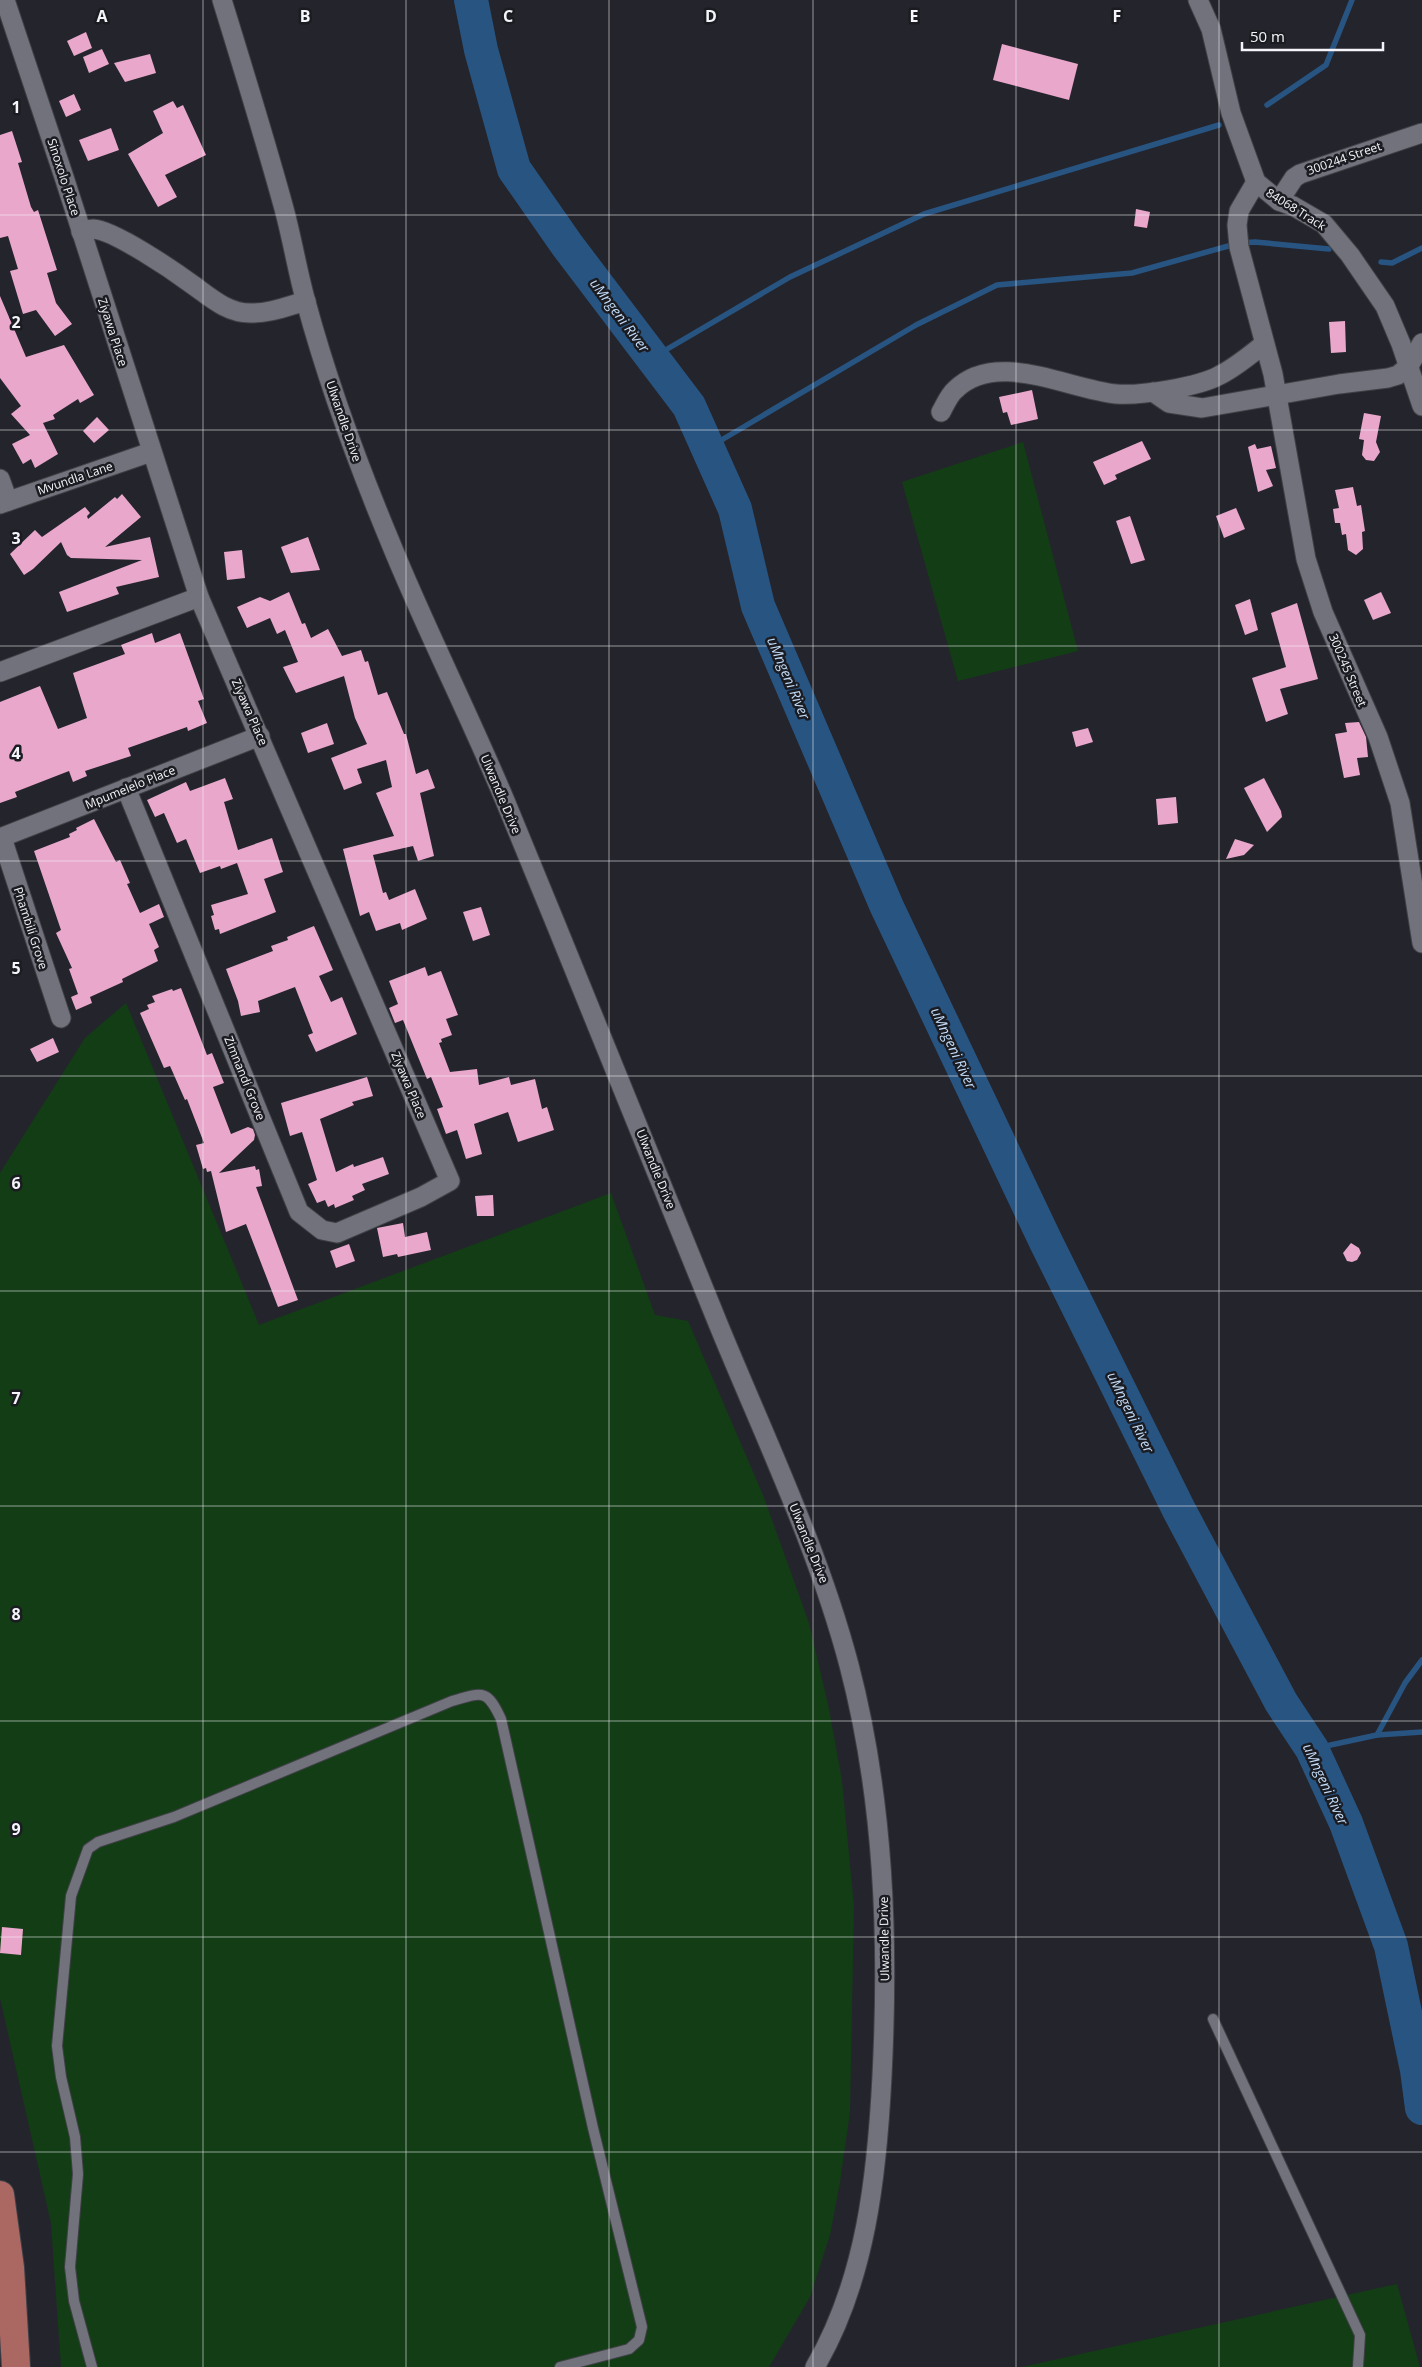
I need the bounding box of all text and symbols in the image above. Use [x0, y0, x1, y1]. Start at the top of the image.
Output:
text: A [96, 5, 108, 27]
text: B [300, 5, 310, 27]
text: C [503, 5, 513, 27]
text: D [705, 5, 717, 27]
text: E [910, 5, 919, 27]
text: F [1113, 5, 1121, 27]
scale bar [1242, 20, 1383, 52]
text: 50 m [1250, 26, 1285, 46]
text: 1 [11, 96, 21, 118]
street label: Sinoxolo Place [43, 136, 85, 218]
street label: 300244 Street [1304, 137, 1384, 179]
street label: 84068 Track [1263, 184, 1330, 234]
water label: uMngeni River [586, 274, 654, 356]
street label: Ziyawa Place [94, 296, 132, 369]
text: 2 [11, 311, 21, 333]
street label: Ulwandle Drive [322, 378, 366, 464]
street label: Mvundla Lane [35, 457, 115, 499]
text: 3 [11, 527, 21, 549]
street label: 300245 Street [1325, 631, 1371, 709]
water label: uMngeni River [763, 634, 815, 723]
street label: Ziyawa Place [228, 676, 272, 748]
text: 4 [11, 742, 21, 764]
street label: Ulwandle Drive [477, 752, 525, 837]
street label: Mpumelelo Place [82, 761, 178, 813]
street label: Phambili Grove [10, 885, 52, 972]
text: 5 [11, 957, 21, 979]
water label: uMngeni River [927, 1004, 981, 1092]
street label: Zimnandi Grove [220, 1033, 270, 1123]
street label: Ziyawa Place [387, 1049, 431, 1121]
street label: Ulwandle Drive [632, 1127, 680, 1212]
text: 6 [11, 1172, 21, 1194]
water label: uMngeni River [1103, 1368, 1159, 1456]
text: 7 [11, 1387, 21, 1409]
street label: Ulwandle Drive [785, 1501, 833, 1586]
text: 8 [11, 1603, 21, 1625]
water label: uMngeni River [1299, 1740, 1353, 1828]
text: 9 [11, 1818, 21, 1840]
street label: Ulwandle Drive [875, 1896, 893, 1981]

